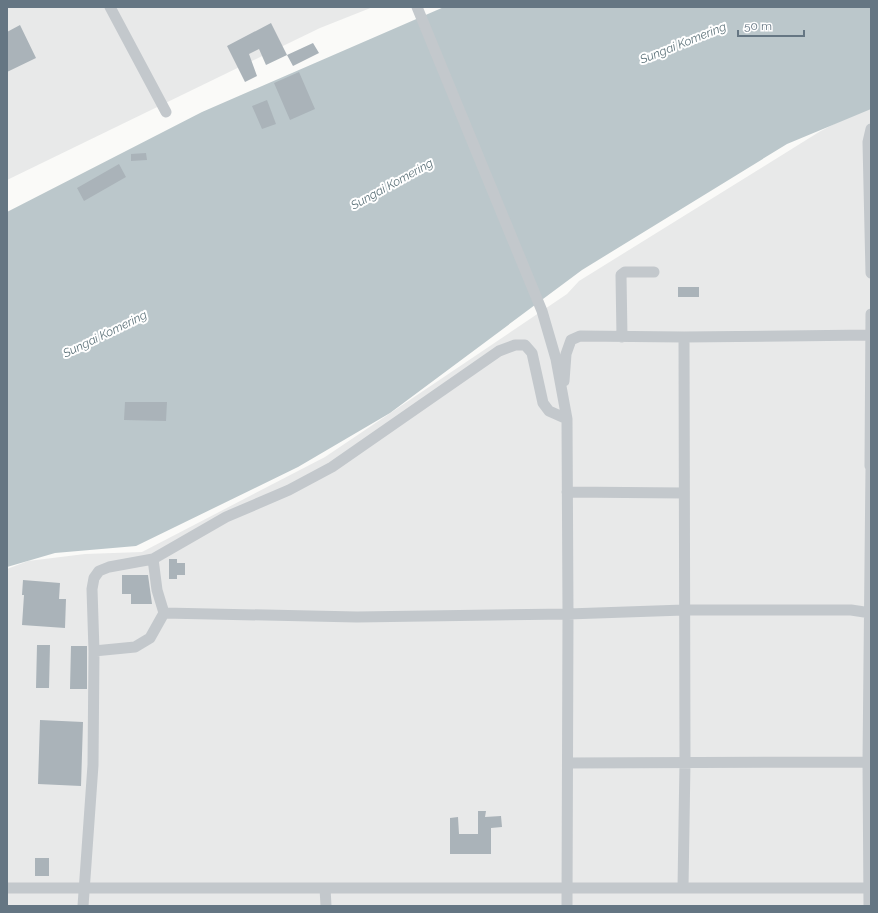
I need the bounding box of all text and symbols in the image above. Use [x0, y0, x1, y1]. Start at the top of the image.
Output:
scale bar [738, 12, 804, 38]
water label: Sungai Komering [637, 19, 728, 67]
text: 50 m [744, 19, 772, 33]
water label: Sungai Komering [348, 156, 435, 213]
water label: Sungai Komering [60, 308, 149, 361]

